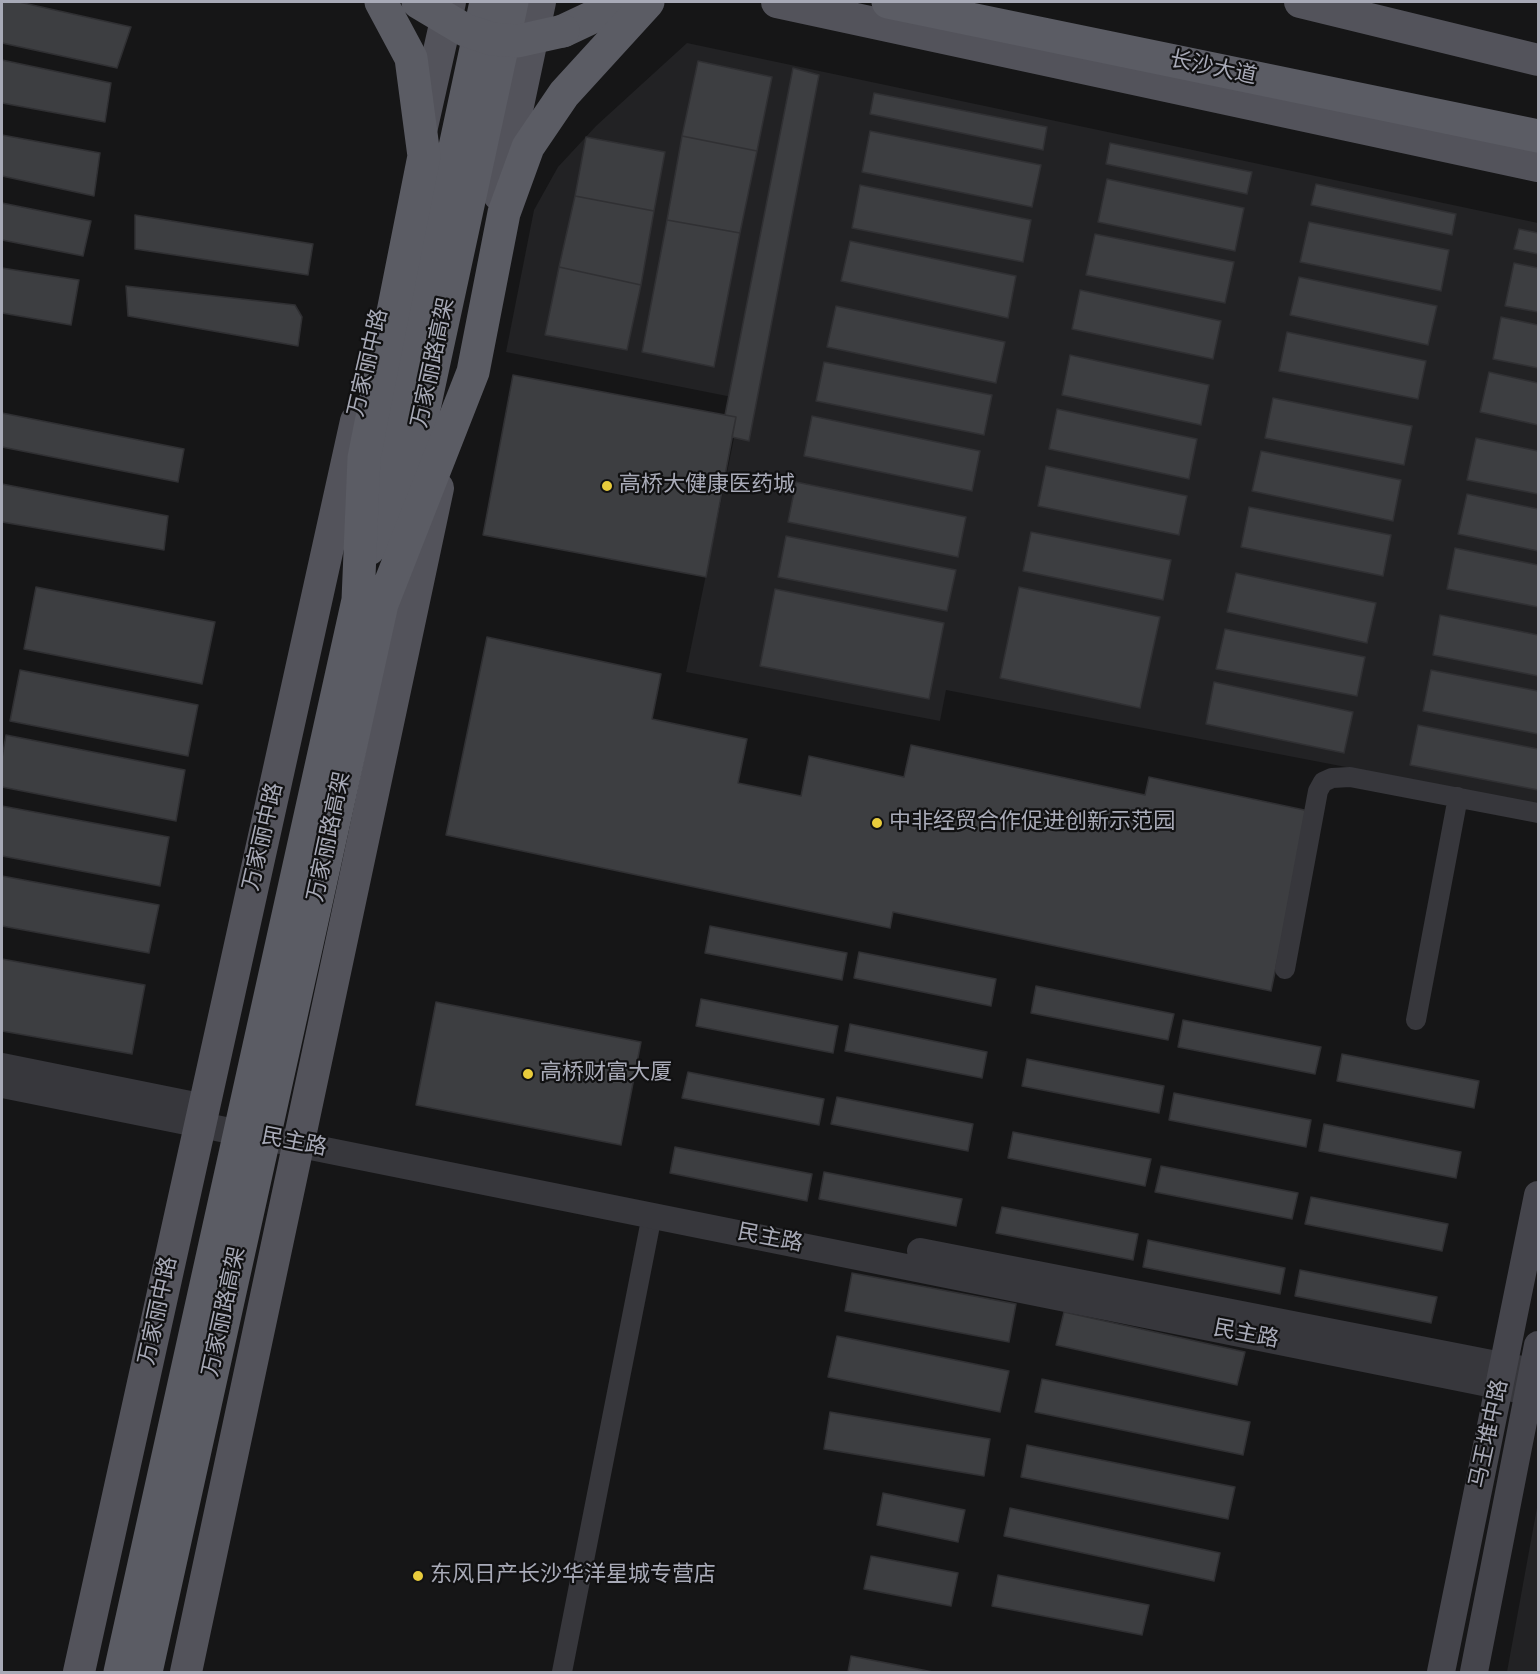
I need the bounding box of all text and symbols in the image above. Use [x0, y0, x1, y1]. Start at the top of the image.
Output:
street label: 长沙大道 [1167, 47, 1259, 91]
street label: 万家丽路高架 [407, 296, 461, 430]
street label: 万家丽中路 [344, 306, 394, 420]
place label: 高桥大健康医药城 [619, 473, 795, 499]
marker: 高桥大健康医药城 [600, 479, 614, 493]
street label: 万家丽路高架 [303, 770, 357, 904]
street label: 万家丽中路 [239, 780, 289, 894]
place label: 中非经贸合作促进创新示范园 [889, 810, 1175, 836]
marker: 中非经贸合作促进创新示范园 [870, 816, 884, 830]
place label: 高桥财富大厦 [540, 1061, 672, 1087]
marker: 高桥财富大厦 [521, 1067, 535, 1081]
street label: 民主路 [259, 1124, 329, 1162]
street label: 民主路 [735, 1220, 805, 1258]
street label: 万家丽路高架 [198, 1245, 252, 1379]
street label: 万家丽中路 [135, 1254, 183, 1368]
street label: 民主路 [1211, 1316, 1281, 1354]
street label: 马王堆中路 [1466, 1377, 1514, 1491]
place label: 东风日产长沙华洋星城专营店 [430, 1563, 716, 1589]
marker: 东风日产长沙华洋星城专营店 [411, 1569, 425, 1583]

